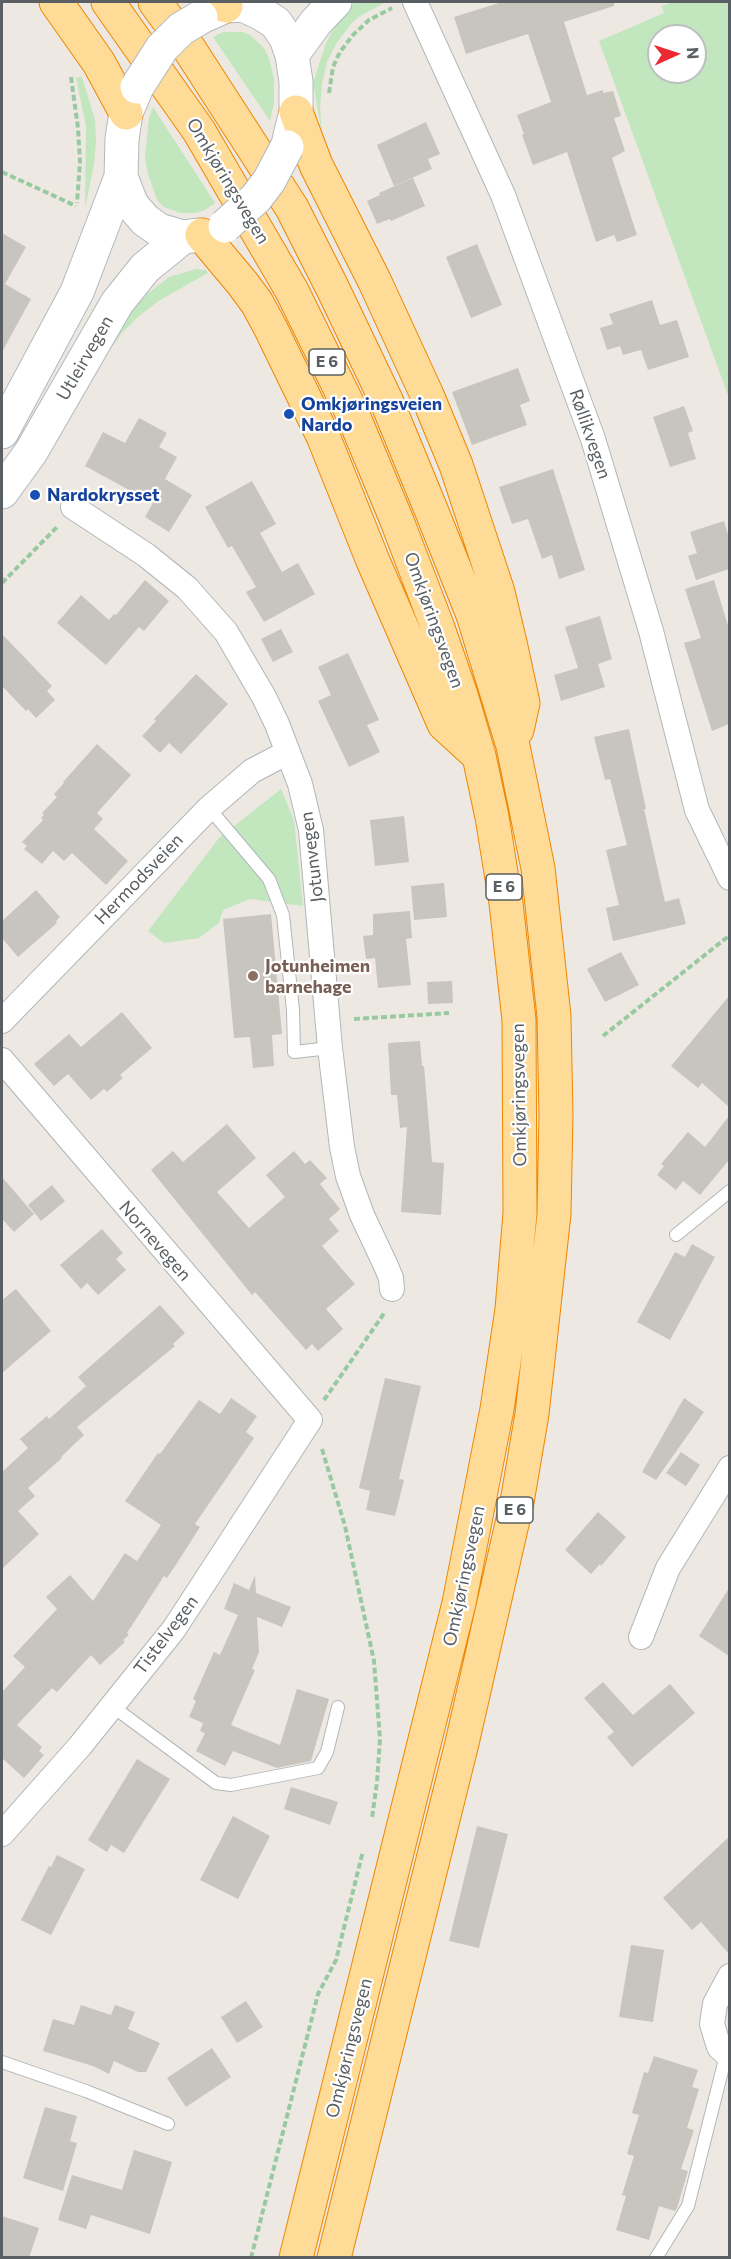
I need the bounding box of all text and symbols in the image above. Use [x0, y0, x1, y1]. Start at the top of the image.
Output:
north arrow [647, 24, 707, 84]
text: N [684, 47, 703, 60]
street label: Omkjøringsvegen [182, 114, 274, 248]
street label: Utleirvegen [52, 312, 118, 404]
road number: E 6 [309, 349, 345, 375]
street label: Røllikvegen [565, 386, 615, 482]
place label: Omkjøringsveien Nardo [301, 393, 442, 436]
marker: Omkjøringsveien Nardo [282, 407, 296, 421]
place label: Nardokrysset [47, 484, 160, 506]
marker: Nardokrysset [28, 488, 42, 502]
street label: Omkjøringsvegen [399, 549, 469, 691]
street label: Jotunvegen [296, 810, 328, 904]
street label: Hermodsveien [90, 829, 188, 929]
road number: E 6 [486, 874, 522, 900]
place label: Jotunheimen barnehage [265, 955, 370, 998]
marker: Jotunheimen barnehage [246, 969, 260, 983]
street label: Omkjøringsvegen [507, 1023, 531, 1167]
street label: Nornevegen [114, 1197, 196, 1285]
road number: E 6 [497, 1497, 533, 1523]
street label: Omkjøringsvegen [439, 1504, 489, 1648]
street label: Tistelvegen [129, 1591, 203, 1679]
street label: Omkjøringsvegen [321, 1976, 377, 2120]

